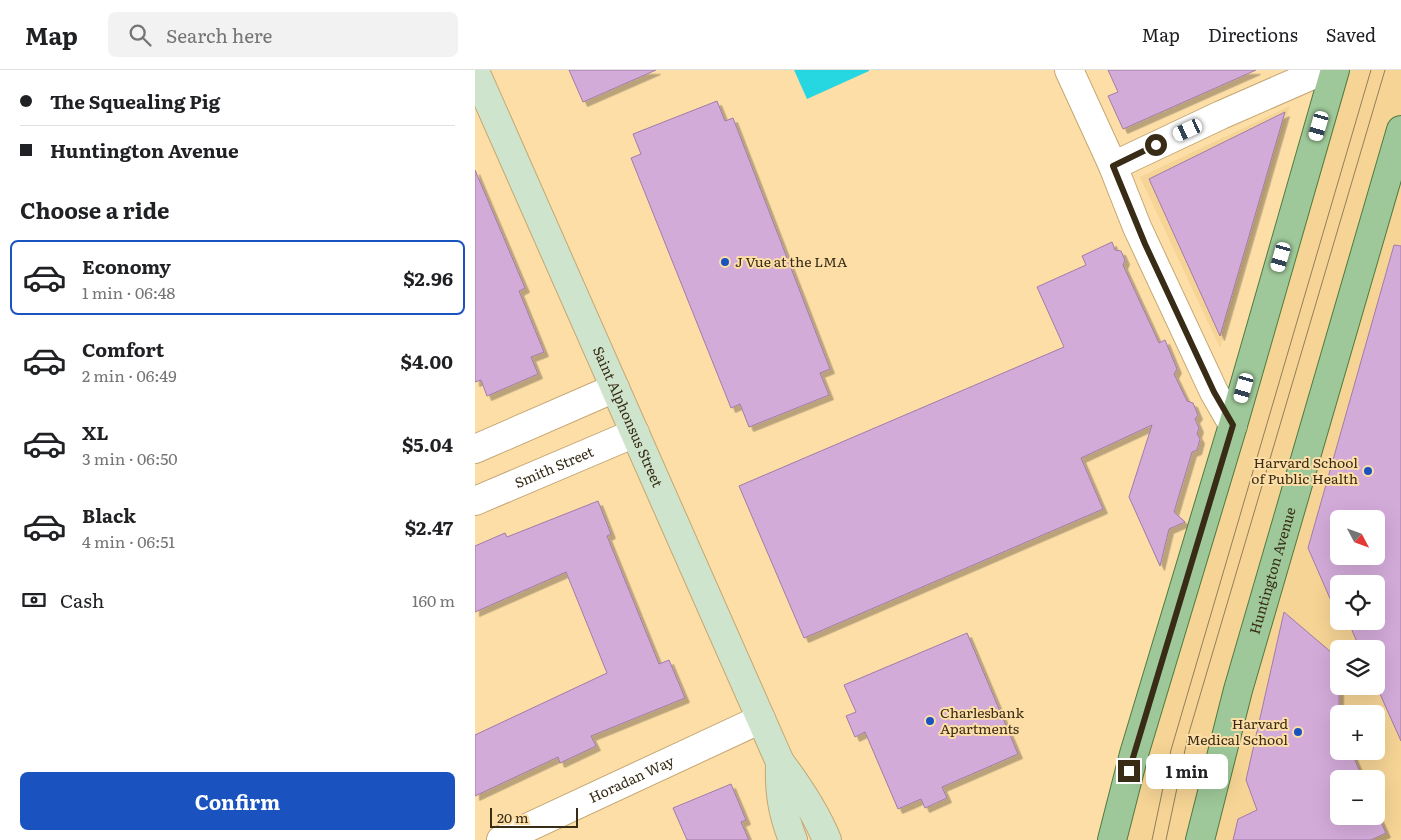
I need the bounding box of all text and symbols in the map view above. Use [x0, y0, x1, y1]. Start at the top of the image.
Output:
search box [108, 12, 458, 57]
text: Map [25, 17, 78, 52]
icon: search [126, 21, 154, 49]
text: Search here [166, 21, 272, 49]
text: Map [1142, 21, 1180, 48]
text: Directions [1208, 21, 1298, 48]
text: Saved [1326, 21, 1376, 48]
text: The Squealing Pig [50, 87, 220, 115]
car [1307, 110, 1330, 142]
car [1171, 117, 1204, 143]
route start [1145, 134, 1167, 156]
text: Huntington Avenue [50, 136, 239, 164]
text: Choose a ride [20, 193, 169, 226]
car [1269, 241, 1292, 273]
place label: J Vue at the LMA [735, 251, 848, 271]
text: Economy [82, 252, 171, 280]
icon: car [22, 255, 67, 300]
marker: J Vue at the LMA [719, 256, 731, 268]
text: $2.96 [403, 264, 453, 292]
text: 1 min · 06:48 [82, 280, 175, 304]
text: Comfort [82, 335, 164, 363]
icon: car [22, 338, 67, 383]
street label: Saint Alphonsus Street [589, 343, 669, 490]
text: $4.00 [401, 347, 453, 375]
text: 2 min · 06:49 [82, 363, 177, 387]
car [1232, 372, 1255, 404]
text: XL [82, 418, 109, 446]
icon: car [22, 421, 67, 466]
text: $5.04 [402, 430, 453, 458]
street label: Smith Street [511, 441, 597, 492]
text: 3 min · 06:50 [82, 446, 178, 470]
place label: Harvard School of Public Health [1251, 452, 1358, 488]
marker: Harvard School of Public Health [1362, 465, 1374, 477]
text: Black [82, 501, 136, 529]
icon: car [22, 504, 67, 549]
street label: Huntington Avenue [1244, 504, 1300, 636]
north arrow [1330, 510, 1385, 565]
map controls [1330, 510, 1385, 825]
text: $2.47 [405, 513, 453, 541]
text: 4 min · 06:51 [82, 529, 175, 553]
button: locate [1330, 575, 1385, 630]
icon: cash [20, 586, 48, 614]
text: Cash [60, 586, 104, 614]
text: 160 m [412, 588, 455, 612]
button: layers [1330, 640, 1385, 695]
place label: Charlesbank Apartments [940, 702, 1024, 738]
button: + [1330, 705, 1385, 760]
place label: Harvard Medical School [1186, 713, 1288, 749]
marker: Charlesbank Apartments [924, 715, 936, 727]
marker: Harvard Medical School [1292, 726, 1304, 738]
street label: Horadan Way [585, 750, 678, 807]
callout: 1 min [1147, 754, 1229, 788]
text: 1 min [1166, 759, 1208, 783]
route end [1118, 760, 1140, 782]
button: − [1330, 770, 1385, 825]
button: Confirm [20, 772, 455, 830]
scale bar [490, 805, 577, 828]
text: 20 m [497, 807, 529, 827]

